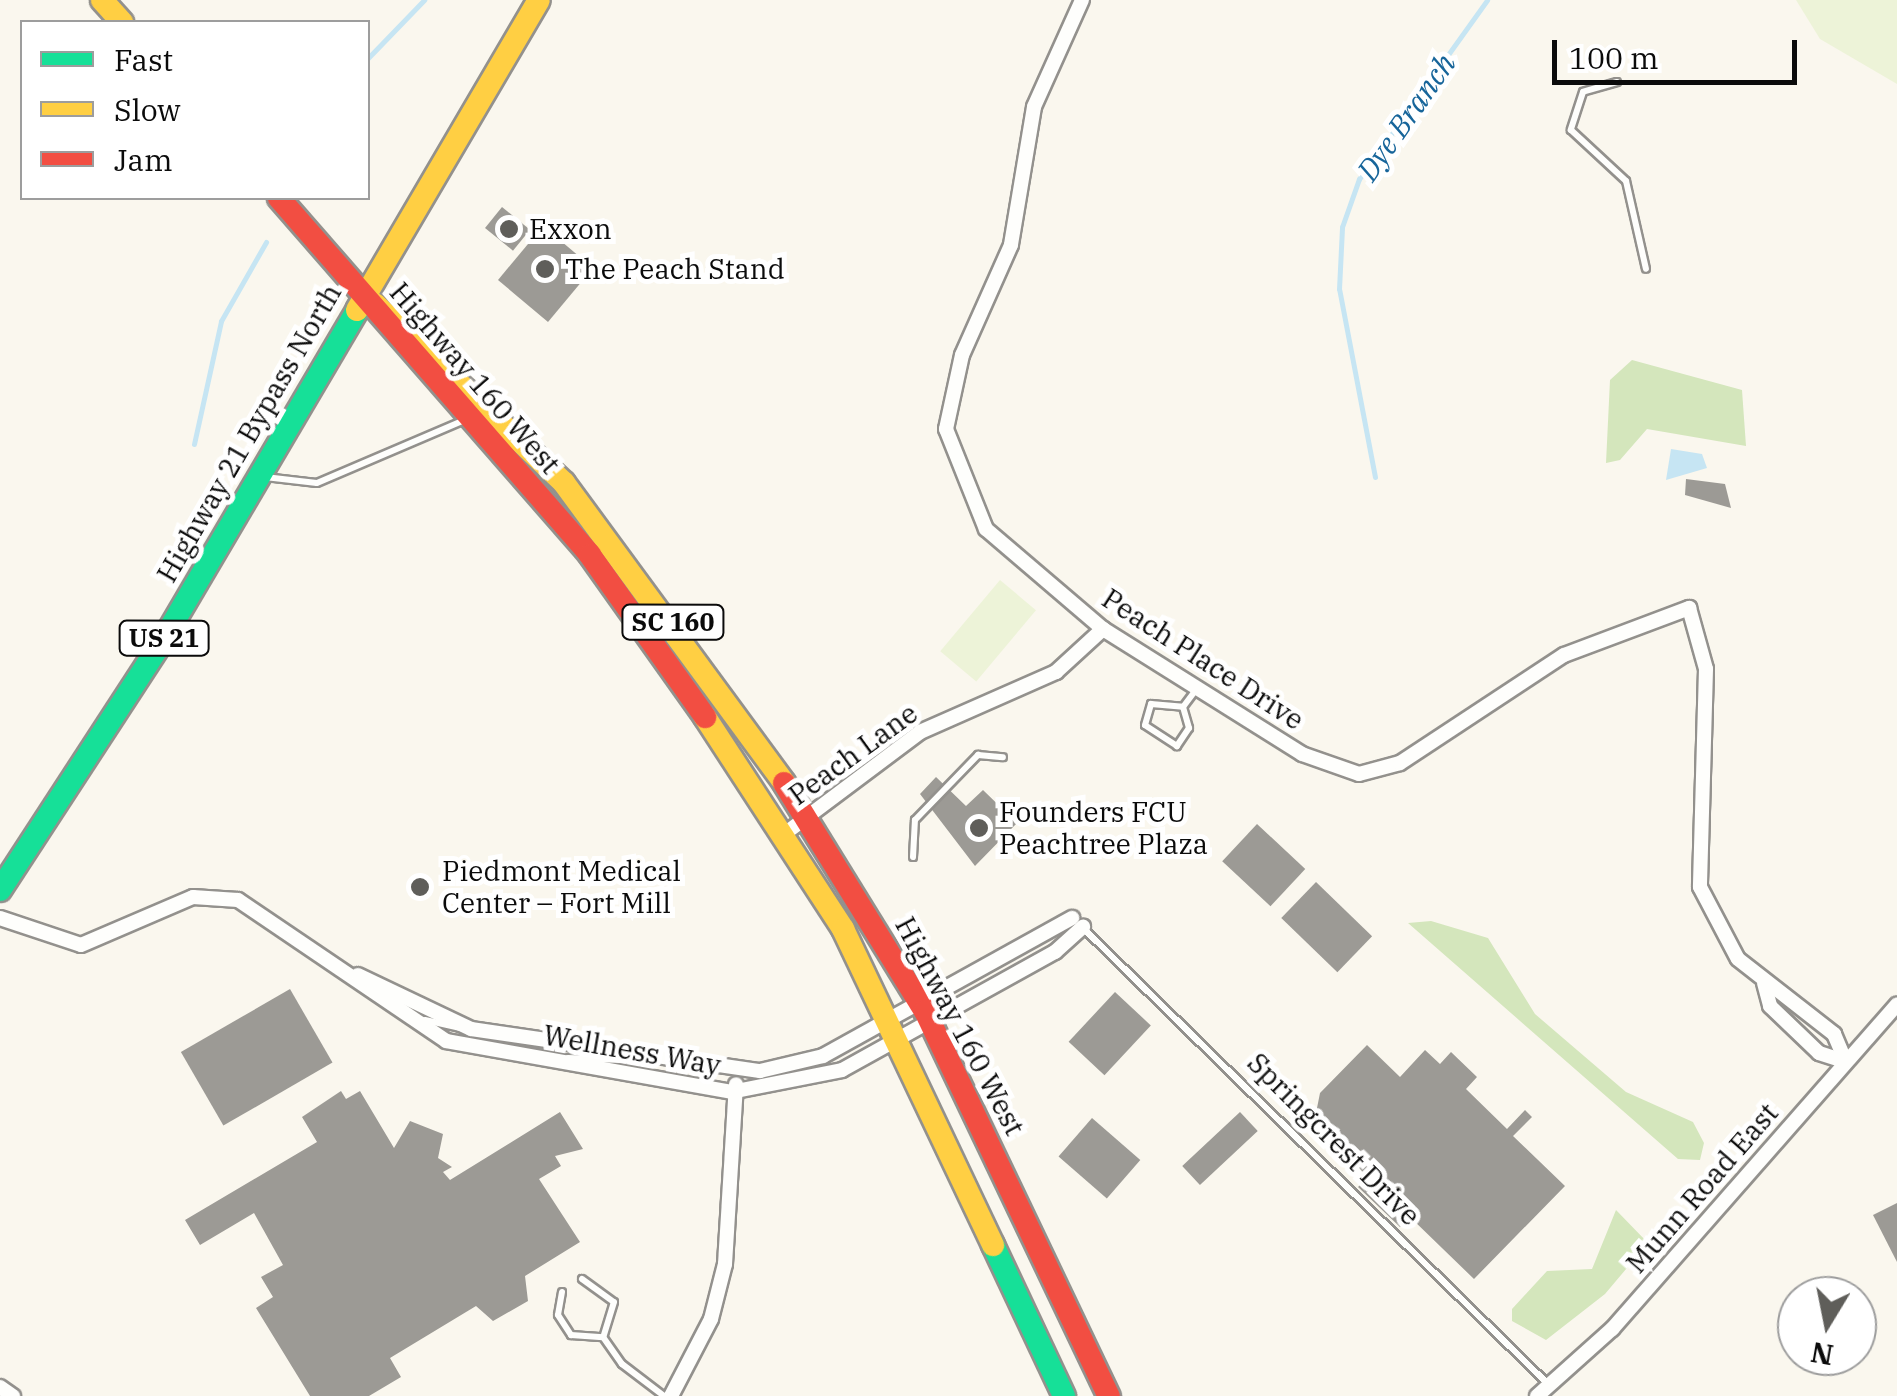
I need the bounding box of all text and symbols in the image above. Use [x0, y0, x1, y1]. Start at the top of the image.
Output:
legend [20, 20, 370, 200]
scale bar [1557, 20, 1802, 82]
text: 100 m [1569, 38, 1659, 77]
text: Fast [114, 40, 173, 79]
water label: Dye Branch [1349, 47, 1463, 187]
text: Slow [114, 90, 181, 129]
text: Jam [114, 140, 173, 179]
place label: Exxon [529, 212, 612, 246]
marker: Exxon [498, 218, 520, 240]
place label: The Peach Stand [565, 252, 785, 286]
marker: The Peach Stand [534, 258, 556, 280]
street label: Highway 160 West [383, 276, 567, 480]
street label: Highway 21 Bypass North [150, 278, 348, 588]
street label: Peach Place Drive [1096, 581, 1310, 737]
road number: SC 160 [620, 602, 726, 642]
road number: US 21 [116, 618, 212, 658]
street label: Peach Lane [782, 696, 924, 812]
place label: Founders FCU Peachtree Plaza [999, 795, 1208, 861]
marker: Founders FCU Peachtree Plaza [968, 817, 990, 839]
place label: Piedmont Medical Center – Fort Mill [442, 854, 681, 920]
marker: Piedmont Medical Center – Fort Mill [407, 874, 433, 900]
street label: Highway 160 West [888, 911, 1032, 1141]
street label: Wellness Way [541, 1018, 723, 1082]
street label: Springcrest Drive [1241, 1046, 1427, 1232]
street label: Munn Road East [1619, 1096, 1785, 1280]
north arrow [1777, 1276, 1877, 1376]
text: N [1808, 1334, 1836, 1374]

